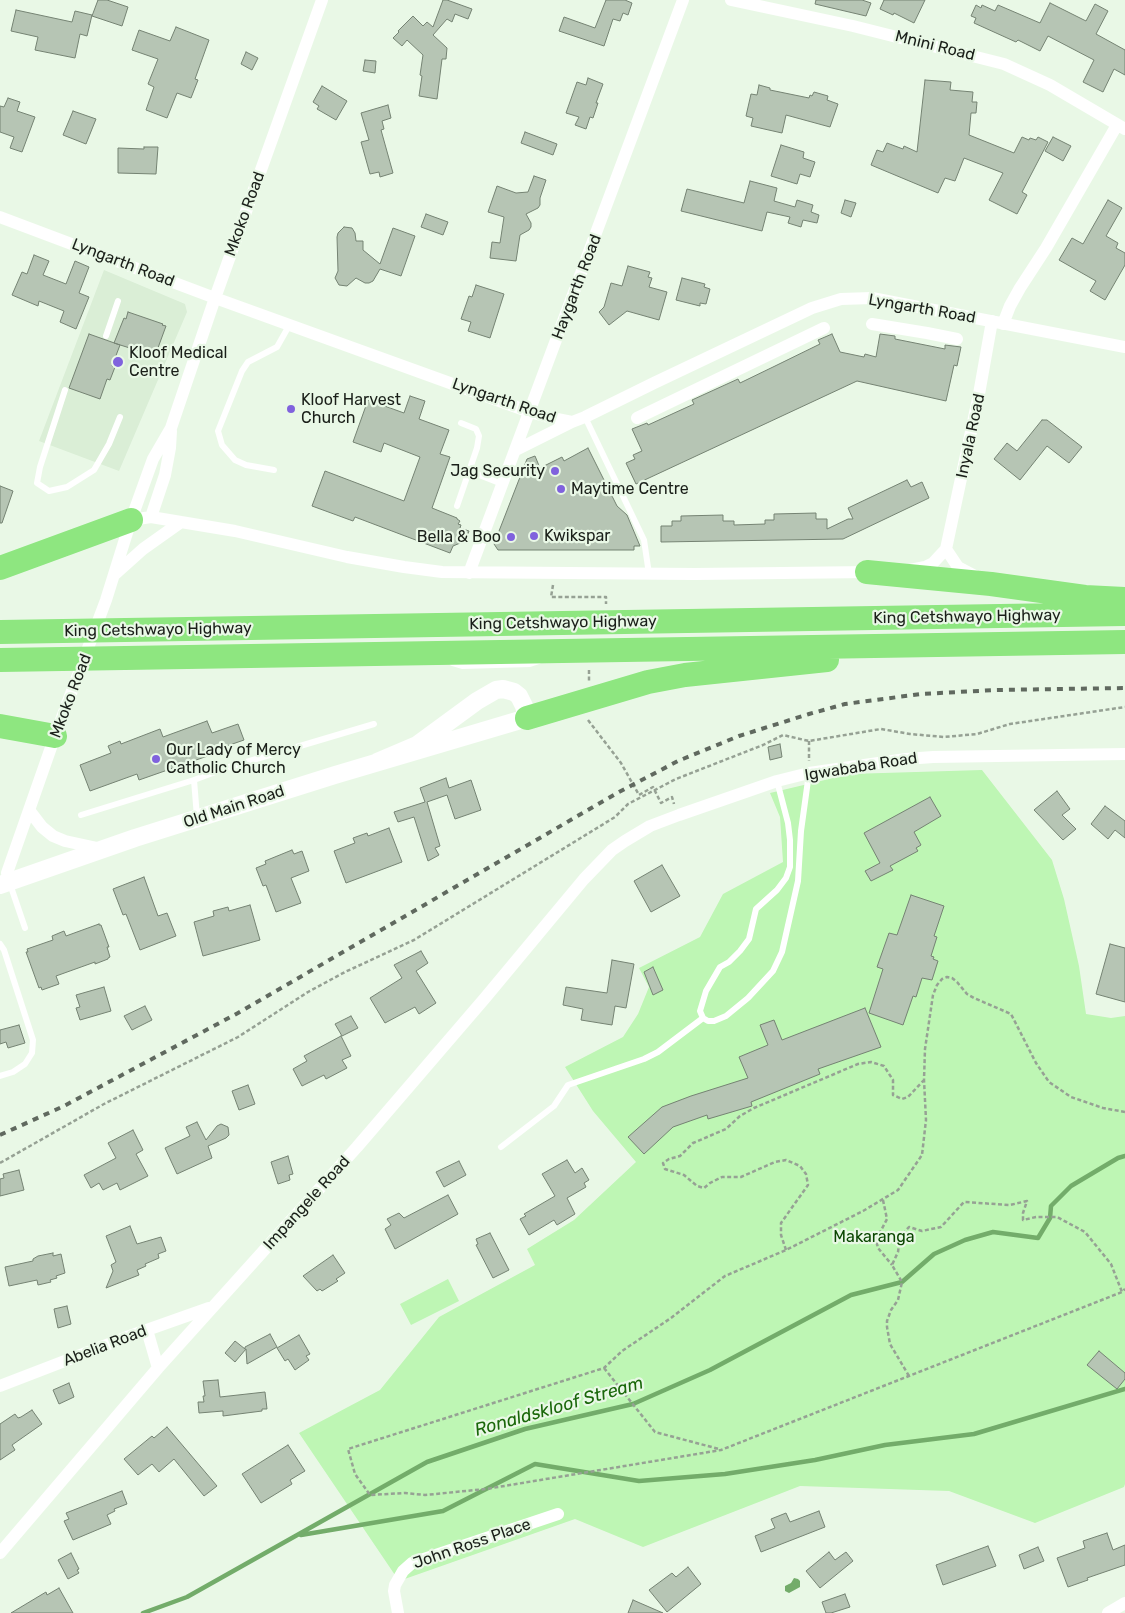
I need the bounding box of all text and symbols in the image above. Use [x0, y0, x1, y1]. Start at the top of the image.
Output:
street label: Mnini Road [893, 27, 977, 65]
street label: Mkoko Road [221, 169, 269, 259]
street label: Haygarth Road [548, 232, 606, 342]
street label: Lyngarth Road [69, 235, 177, 291]
street label: Lyngarth Road [867, 290, 977, 328]
place label: Kloof Medical Centre [129, 343, 227, 381]
marker: Kloof Medical Centre [111, 355, 125, 369]
street label: Lyngarth Road [450, 374, 558, 428]
place label: Kloof Harvest Church [301, 390, 401, 428]
street label: Inyala Road [953, 392, 989, 480]
marker: Kloof Harvest Church [285, 403, 297, 415]
place label: Jag Security [450, 461, 545, 481]
marker: Jag Security [549, 465, 561, 477]
place label: Maytime Centre [571, 479, 689, 499]
marker: Maytime Centre [555, 483, 567, 495]
place label: Kwikspar [544, 526, 610, 546]
place label: Bella & Boo [417, 527, 501, 547]
marker: Kwikspar [528, 530, 540, 542]
marker: Bella & Boo [505, 531, 517, 543]
street label: King Cetshwayo Highway [873, 606, 1061, 628]
street label: King Cetshwayo Highway [469, 612, 657, 634]
street label: King Cetshwayo Highway [64, 619, 252, 641]
street label: Mkoko Road [46, 651, 96, 741]
place label: Our Lady of Mercy Catholic Church [166, 740, 301, 778]
street label: Igwababa Road [803, 749, 919, 785]
marker: Our Lady of Mercy Catholic Church [150, 753, 162, 765]
street label: Old Main Road [181, 782, 287, 832]
street label: Impangele Road [260, 1152, 354, 1254]
park label: Makaranga [833, 1227, 915, 1247]
street label: Abelia Road [61, 1321, 149, 1371]
water label: Ronaldskloof Stream [472, 1373, 646, 1441]
street label: John Ross Place [411, 1515, 533, 1573]

